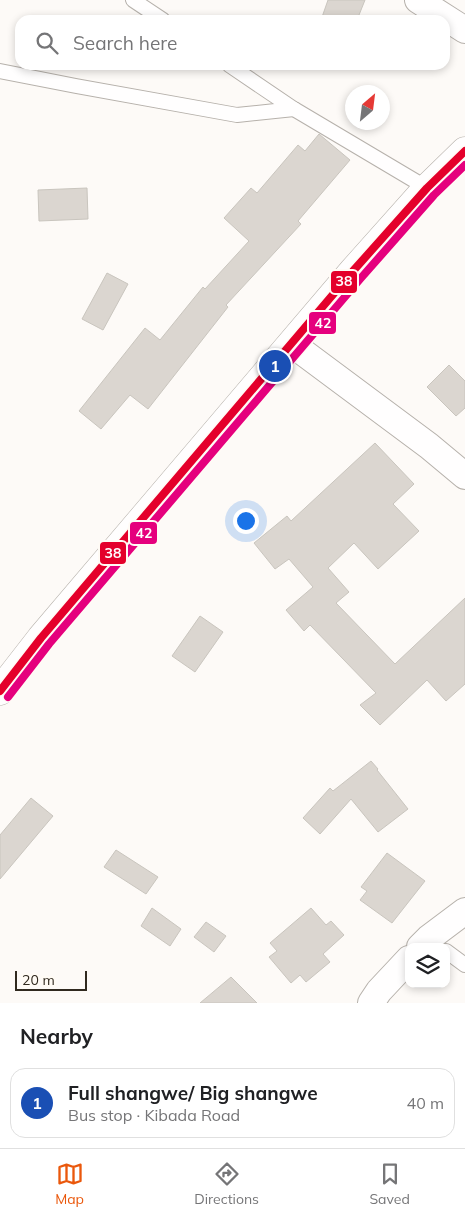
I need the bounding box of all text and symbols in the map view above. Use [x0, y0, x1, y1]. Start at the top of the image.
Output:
search box [15, 15, 450, 70]
icon: search [33, 29, 61, 57]
text: Search here [73, 31, 177, 55]
north arrow [345, 85, 390, 130]
line badge: 38 [330, 270, 358, 294]
text: 38 [336, 272, 352, 290]
line badge: 42 [308, 311, 337, 335]
text: 42 [315, 314, 331, 332]
pin: 1 [259, 347, 291, 385]
your location [233, 508, 259, 534]
line badge: 42 [129, 521, 158, 545]
text: 42 [136, 524, 152, 542]
line badge: 38 [99, 541, 127, 565]
text: 38 [105, 544, 121, 562]
map controls [405, 943, 450, 988]
button: layers [405, 943, 450, 988]
scale bar [15, 968, 88, 991]
text: 20 m [22, 971, 55, 989]
text: Nearby [20, 1023, 93, 1049]
text: Full shangwe/ Big shangwe [68, 1081, 318, 1105]
text: 1 [32, 1093, 42, 1113]
text: 40 m [407, 1093, 444, 1113]
text: Bus stop · Kibada Road [68, 1105, 240, 1125]
tab: Map [55, 1160, 84, 1208]
tab: Directions [194, 1160, 259, 1208]
tab: Saved [369, 1160, 410, 1208]

